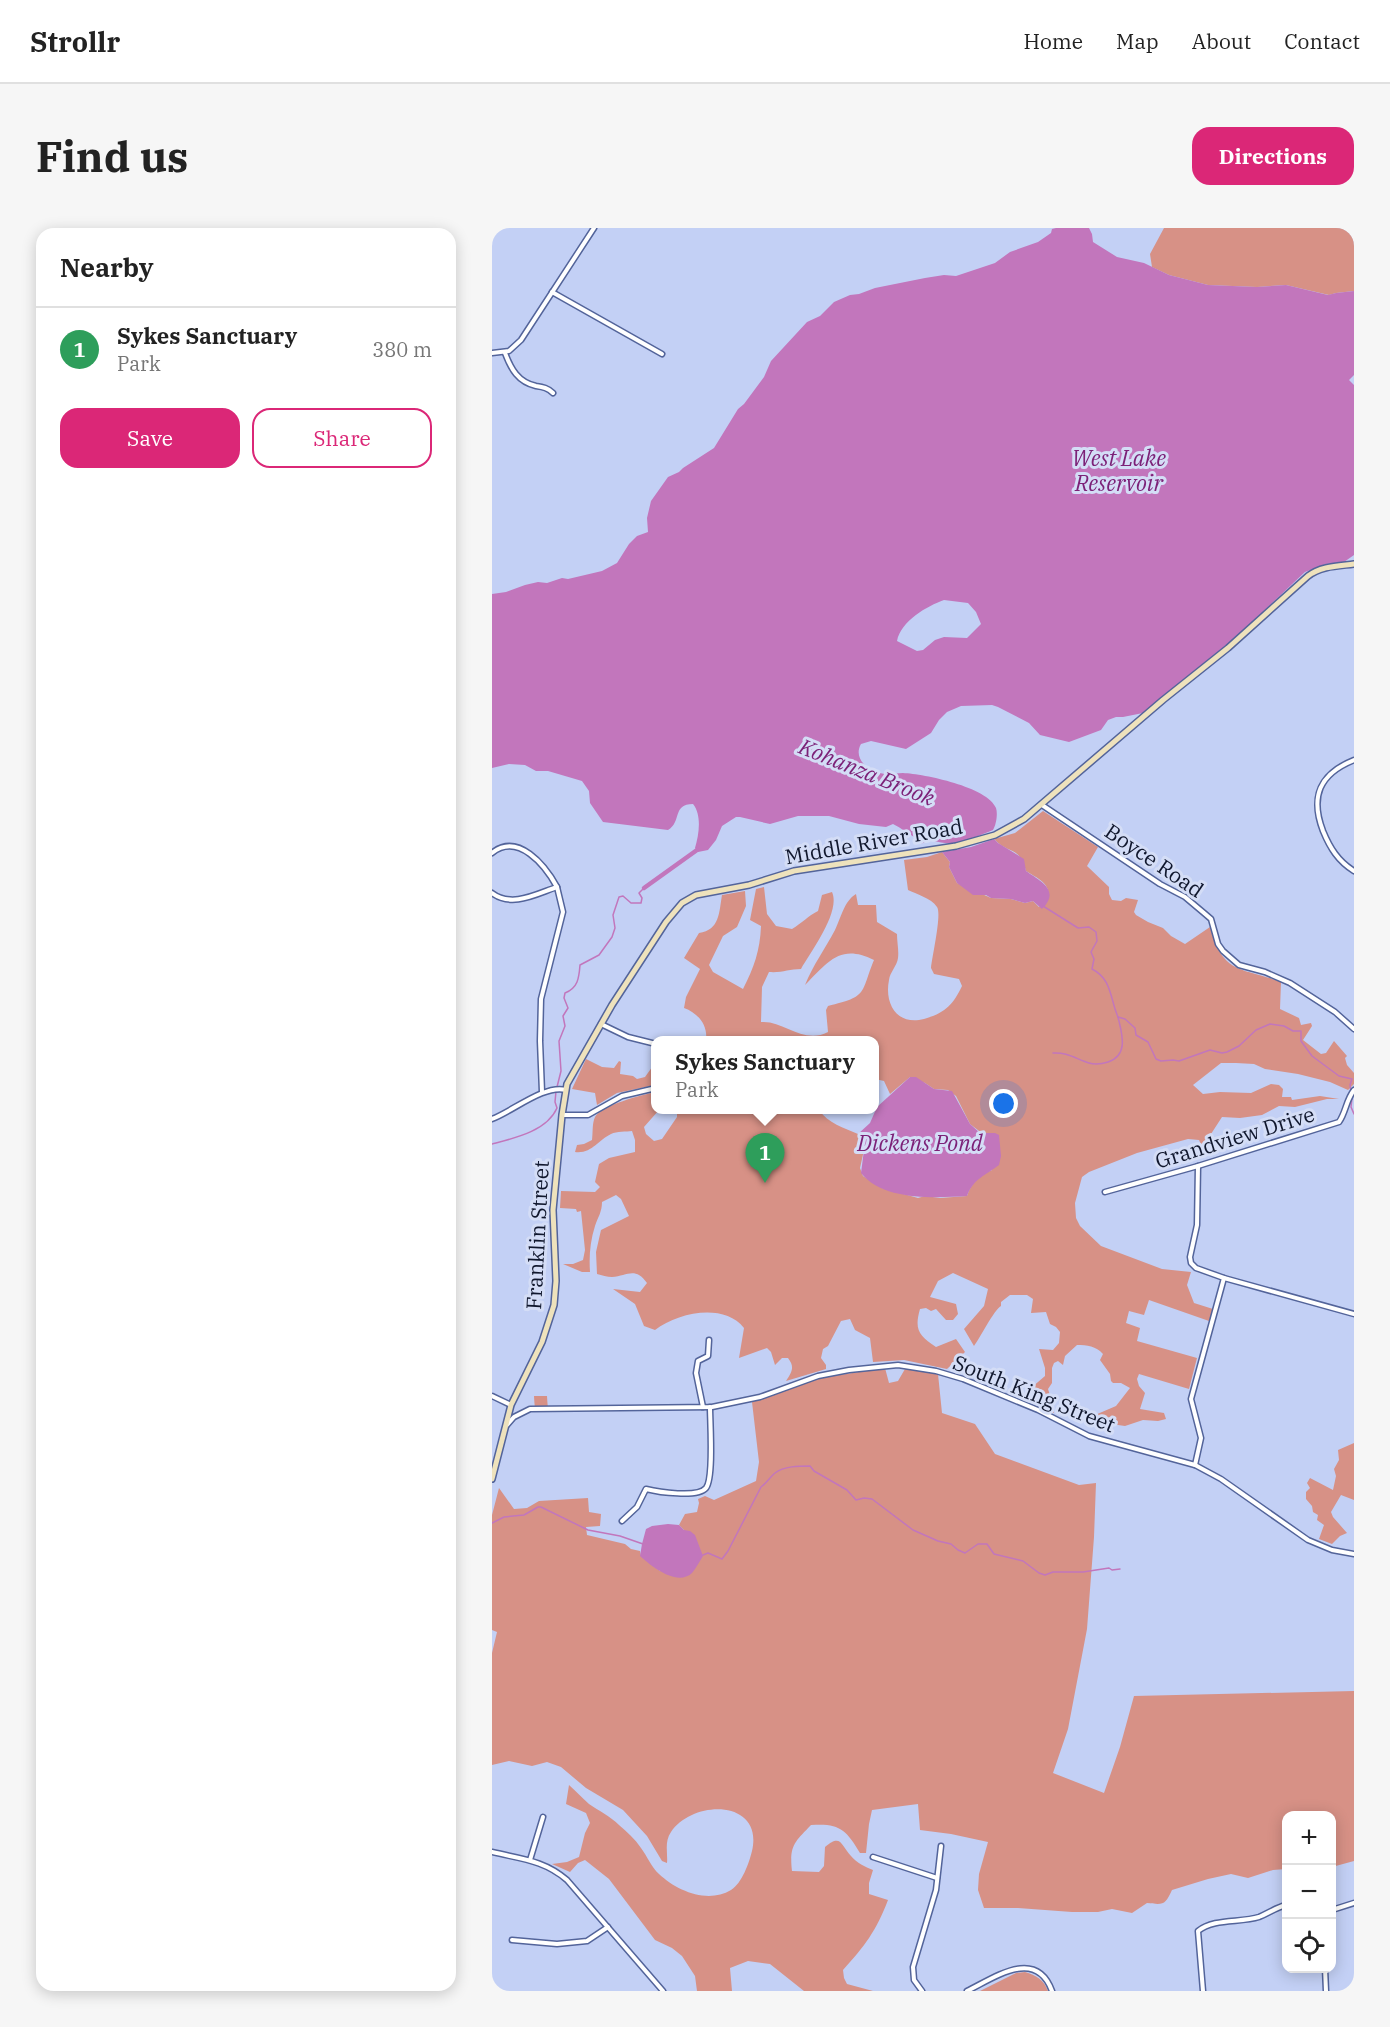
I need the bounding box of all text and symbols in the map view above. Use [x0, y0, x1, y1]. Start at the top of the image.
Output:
text: Strollr [30, 23, 120, 60]
text: Home [1023, 27, 1083, 55]
text: Map [1116, 27, 1159, 55]
text: About [1192, 27, 1251, 55]
text: Contact [1284, 27, 1360, 55]
button: Directions [1192, 127, 1354, 185]
text: Find us [36, 129, 188, 184]
text: Nearby [60, 250, 154, 284]
text: Sykes Sanctuary [117, 321, 297, 350]
text: 1 [74, 336, 86, 363]
text: 380 m [372, 336, 432, 363]
text: Park [117, 350, 161, 377]
button: Save [60, 408, 240, 468]
button: Share [252, 408, 432, 468]
water label: West Lake Reservoir [1072, 443, 1166, 497]
water label: Kohanza Brook [794, 731, 940, 812]
street label: Middle River Road [783, 812, 965, 870]
street label: Boyce Road [1100, 817, 1210, 904]
popup [651, 1036, 879, 1114]
text: Sykes Sanctuary [675, 1047, 855, 1076]
text: Park [675, 1076, 719, 1103]
your location [989, 1089, 1018, 1118]
street label: Grandview Drive [1152, 1099, 1318, 1175]
water label: Dickens Pond [856, 1128, 984, 1157]
pin: 1 [746, 1134, 784, 1183]
street label: Franklin Street [519, 1160, 555, 1310]
street label: South King Street [949, 1348, 1120, 1438]
map controls [1282, 1811, 1336, 1973]
button: + [1282, 1811, 1336, 1865]
button: − [1282, 1865, 1336, 1919]
button: locate [1282, 1919, 1336, 1973]

